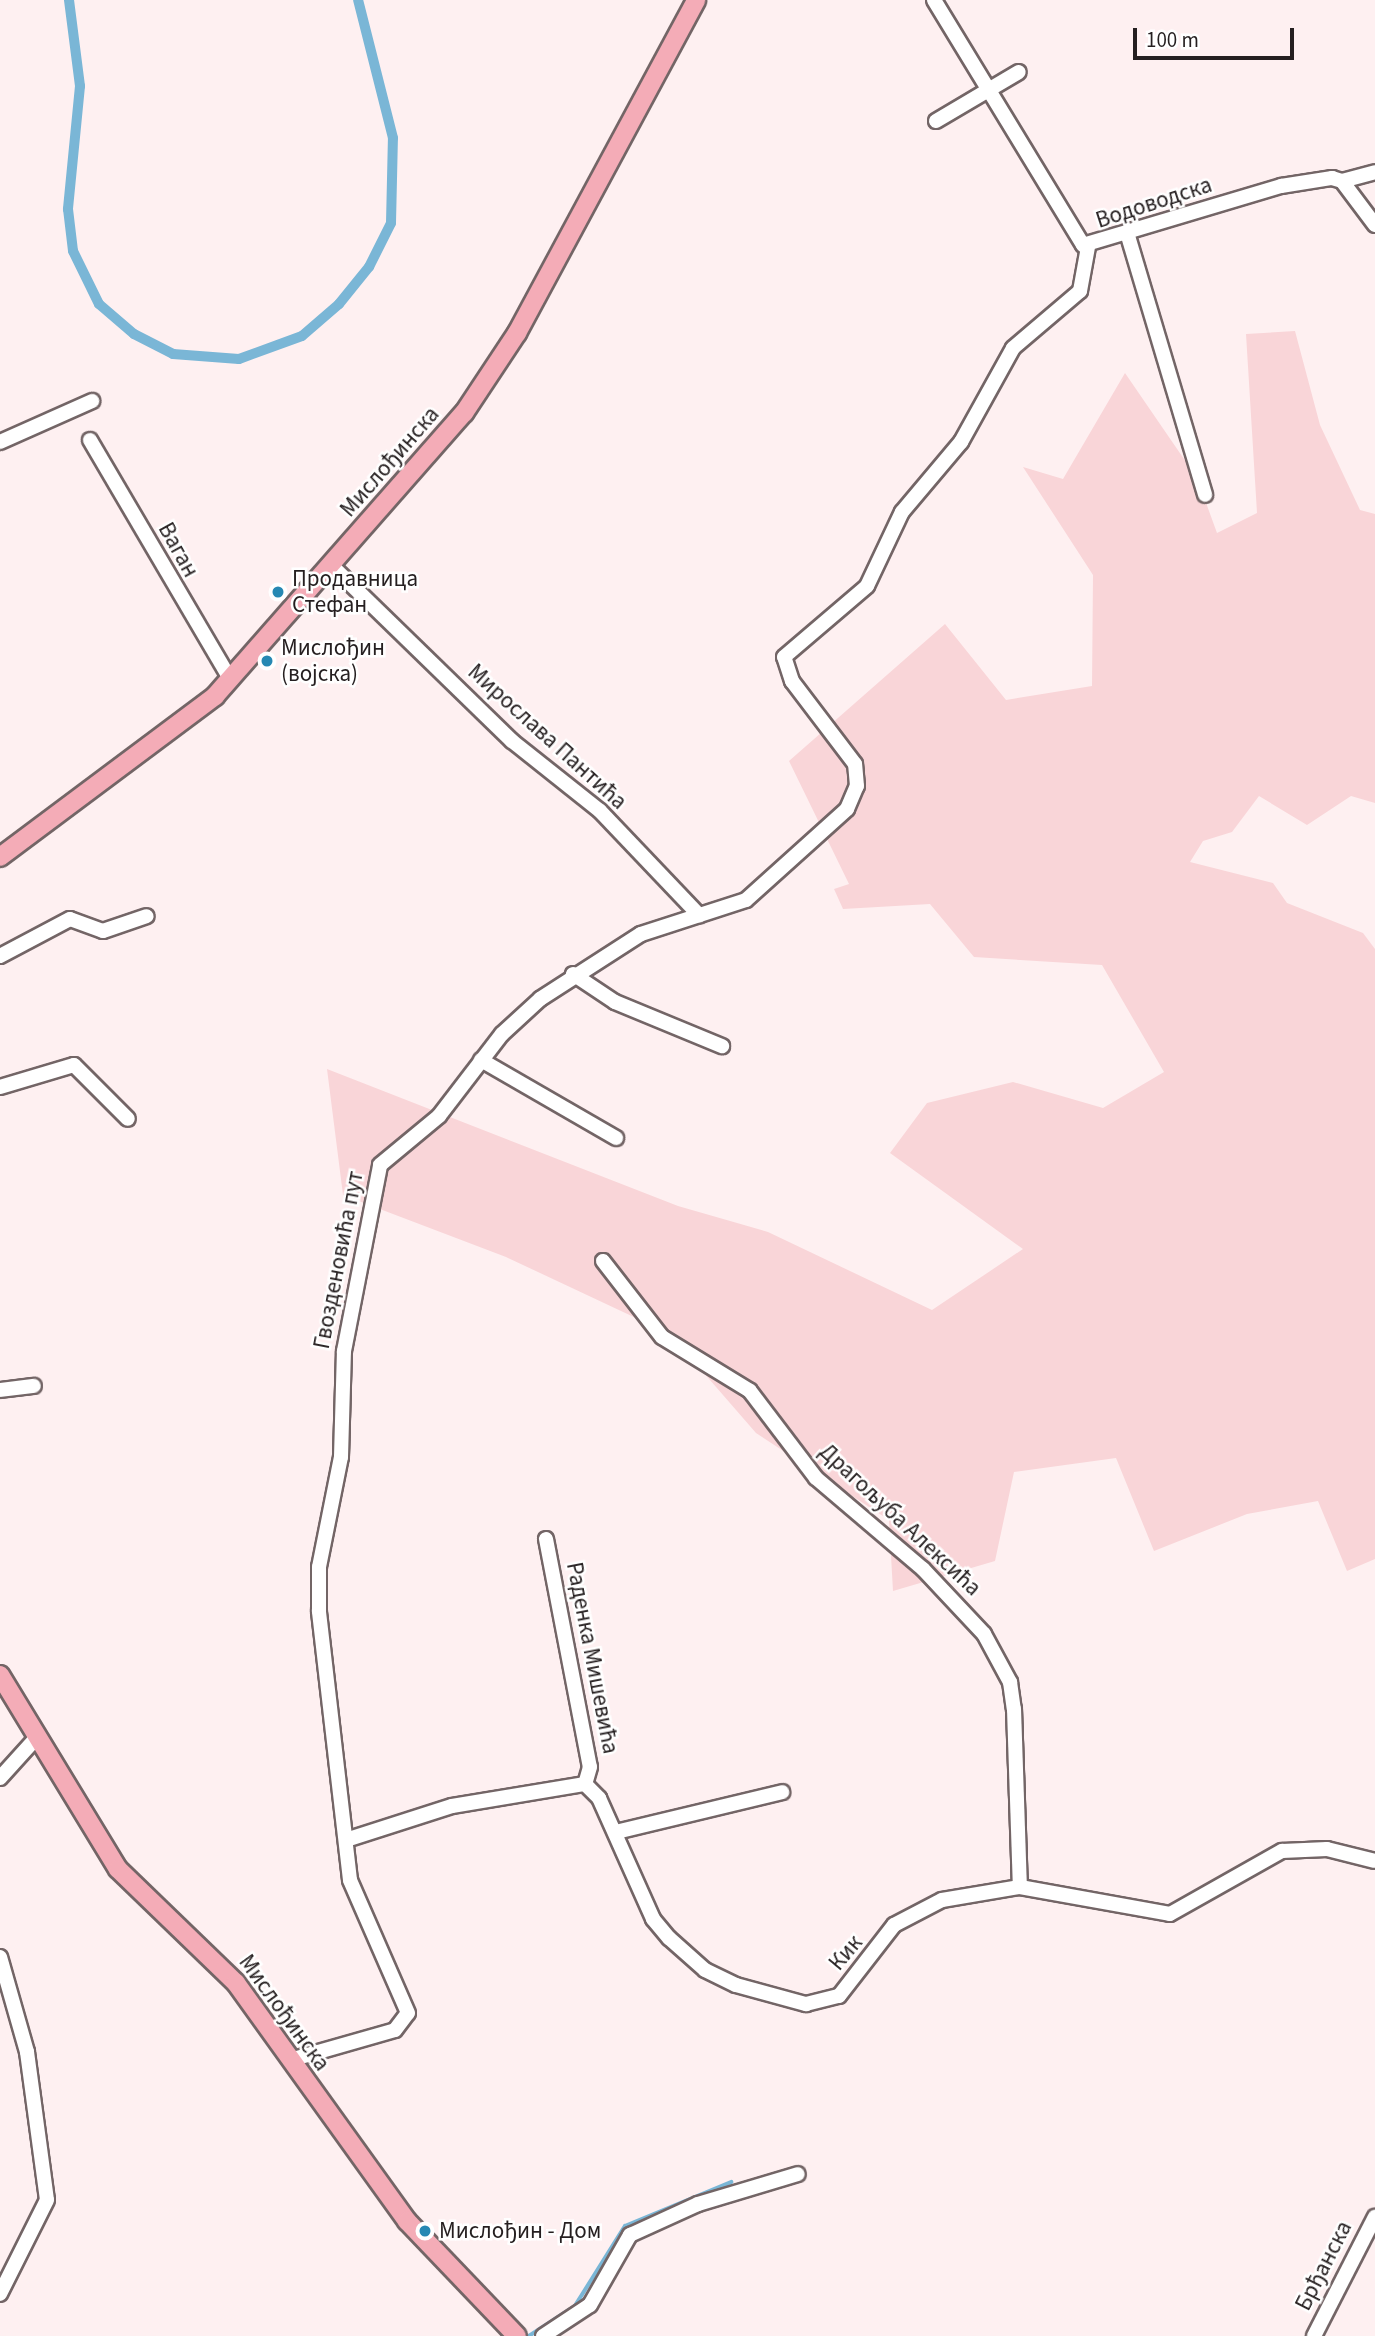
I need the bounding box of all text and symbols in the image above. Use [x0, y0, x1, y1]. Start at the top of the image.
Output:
scale bar [1137, 14, 1298, 58]
text: 100 m [1146, 25, 1199, 55]
street label: Водоводска [1093, 171, 1215, 235]
street label: Мислођинска [335, 401, 445, 523]
street label: Ваган [152, 518, 204, 582]
place label: Продавница Стефан [292, 565, 418, 619]
marker: Продавница Стефан [270, 584, 286, 600]
place label: Мислођин (војска) [281, 634, 385, 688]
marker: Мислођин (војска) [259, 653, 275, 669]
street label: Мирослава Пантића [462, 658, 632, 816]
street label: Гвозденовића пут [308, 1169, 370, 1351]
street label: Драгољуба Алексића [813, 1438, 987, 1602]
street label: Раденка Мишевића [560, 1560, 624, 1756]
street label: Кик [823, 1930, 869, 1976]
street label: Мислођинска [233, 1949, 335, 2077]
place label: Мислођин - Дом [439, 2217, 601, 2245]
street label: Брђанска [1290, 2217, 1358, 2315]
marker: Мислођин - Дом [417, 2223, 433, 2239]

